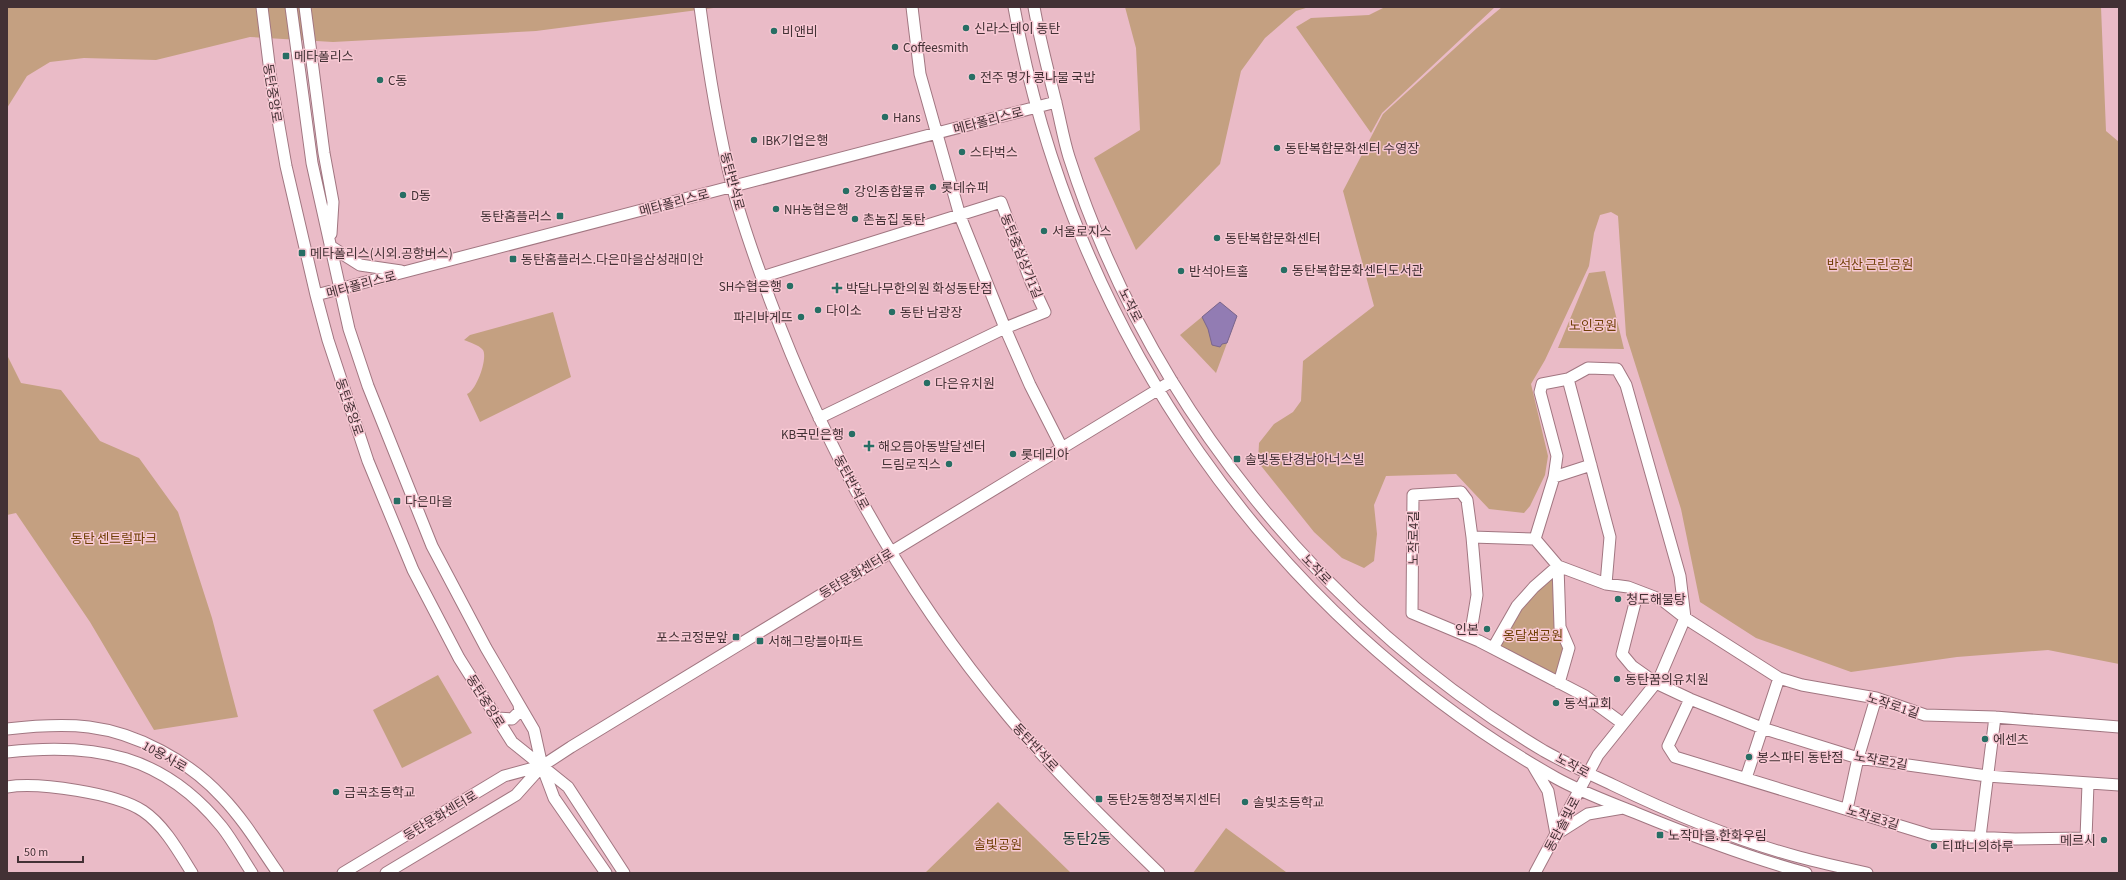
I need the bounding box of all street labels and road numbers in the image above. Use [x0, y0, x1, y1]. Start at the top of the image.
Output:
street label: 동탄중앙로 [258, 62, 286, 124]
street label: 메타폴리스로 [951, 103, 1025, 139]
street label: 동탄반석로 [716, 150, 748, 213]
street label: 메타폴리스로 [637, 185, 711, 221]
street label: 동탄중심상가1길 [996, 211, 1046, 302]
street label: 메타폴리스로 [324, 267, 398, 303]
street label: 노작로 [1114, 285, 1146, 326]
street label: 동탄중앙로 [331, 376, 367, 439]
street label: 동탄반석로 [829, 452, 873, 513]
street label: 노작로4길 [1405, 511, 1423, 565]
street label: 동탄문화센터로 [816, 545, 897, 603]
street label: 노작로 [1297, 551, 1335, 589]
street label: 동탄중앙로 [462, 671, 509, 732]
street label: 노작로1길 [1864, 689, 1921, 723]
street label: 동탄반석로 [1008, 720, 1062, 776]
street label: 10용사로 [139, 737, 190, 777]
street label: 노작로2길 [1853, 747, 1909, 775]
street label: 노작로 [1552, 750, 1593, 782]
street label: 동탄문화센터로 [400, 787, 481, 845]
street label: 동탄솔빛로 [1541, 794, 1585, 855]
street label: 노작로3길 [1844, 801, 1901, 835]

